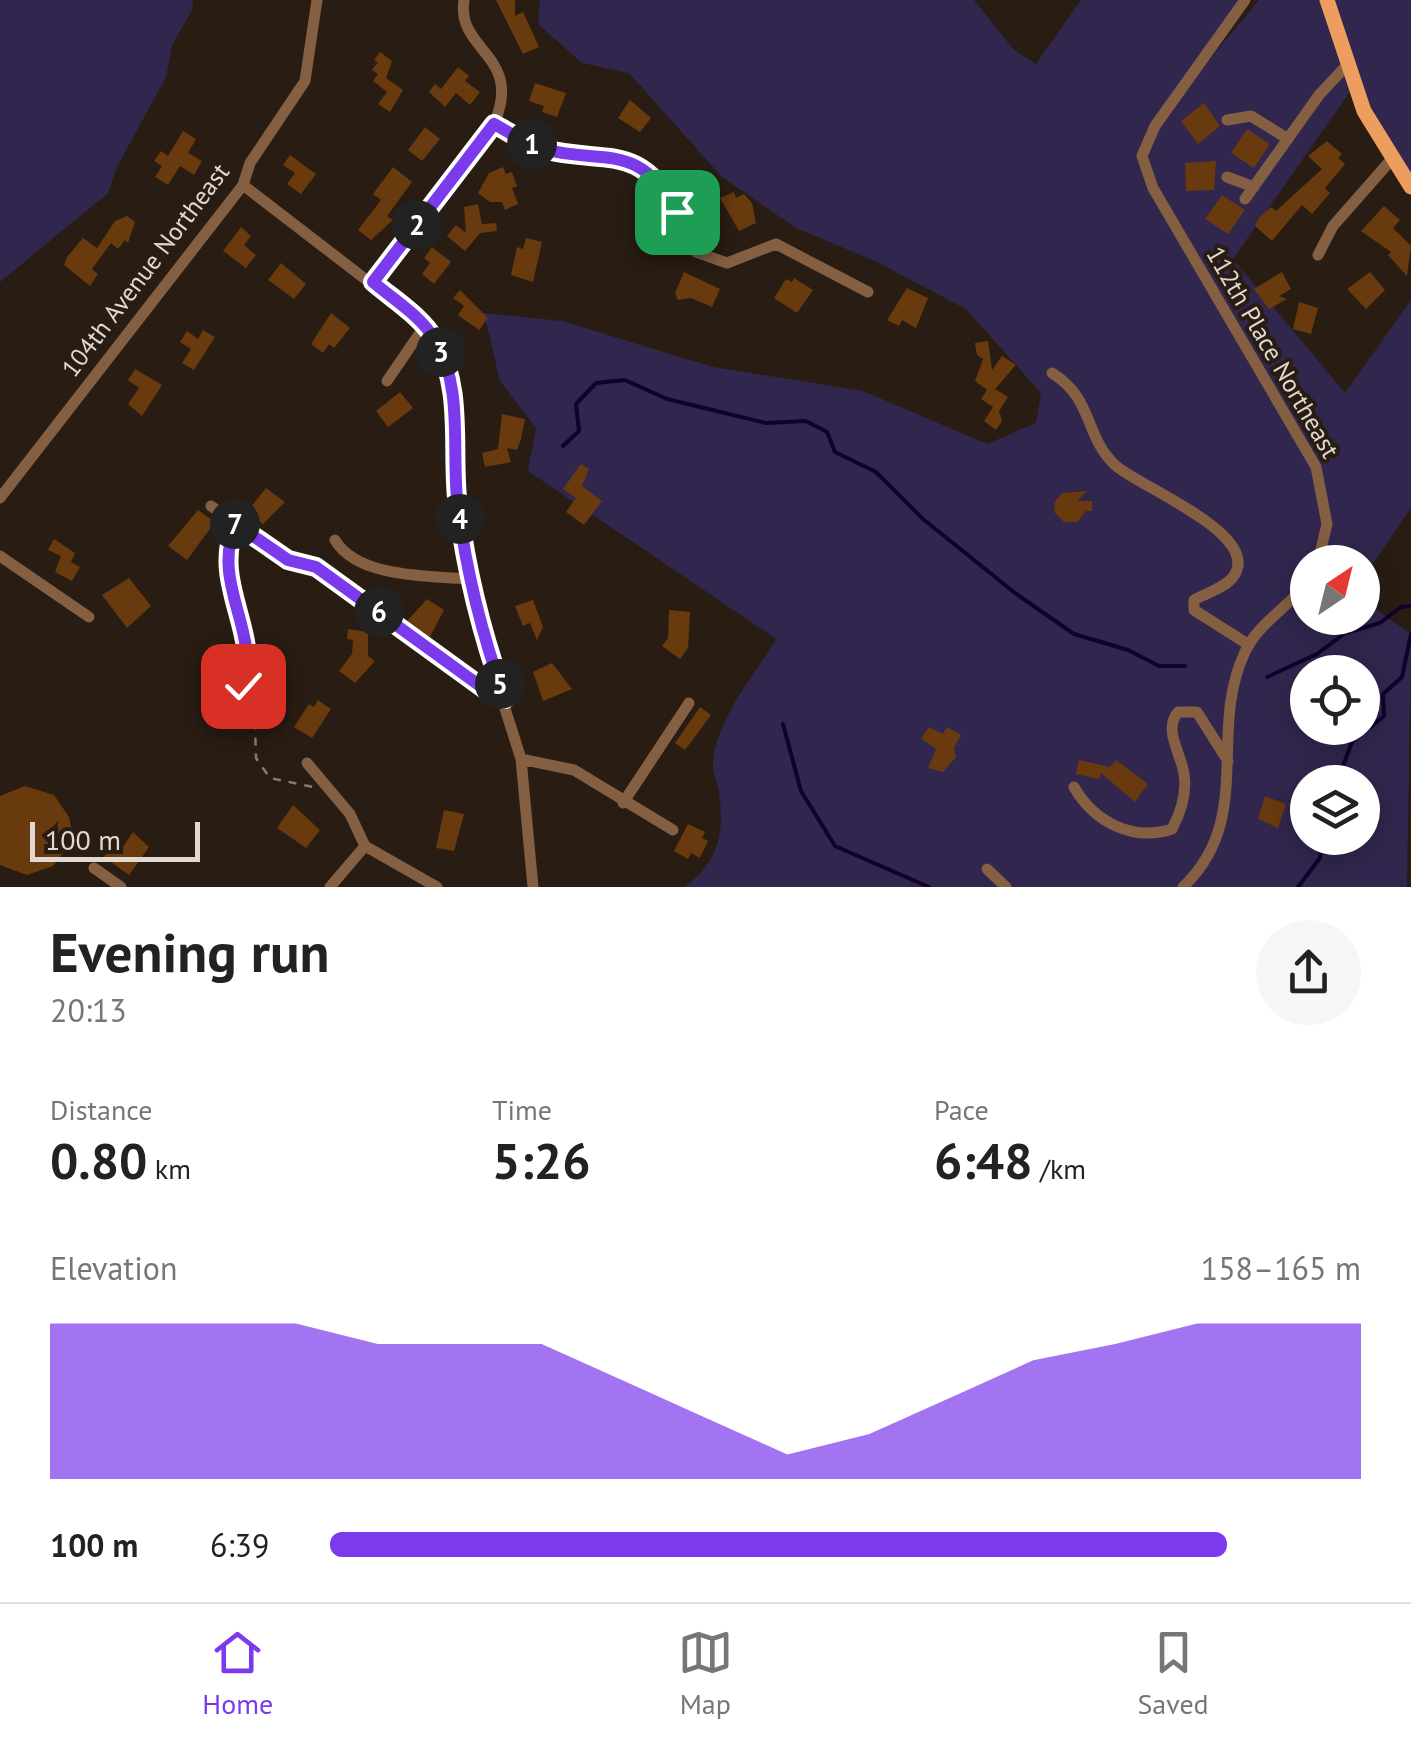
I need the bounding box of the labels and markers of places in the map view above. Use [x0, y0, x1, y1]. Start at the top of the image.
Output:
pin: 1 [507, 119, 557, 169]
pin [635, 170, 720, 255]
pin: 2 [392, 200, 442, 250]
pin: 3 [416, 327, 466, 377]
pin: 4 [435, 494, 485, 544]
pin: 7 [210, 499, 260, 549]
pin: 6 [354, 587, 404, 637]
pin [201, 644, 286, 729]
pin: 5 [475, 659, 525, 709]

